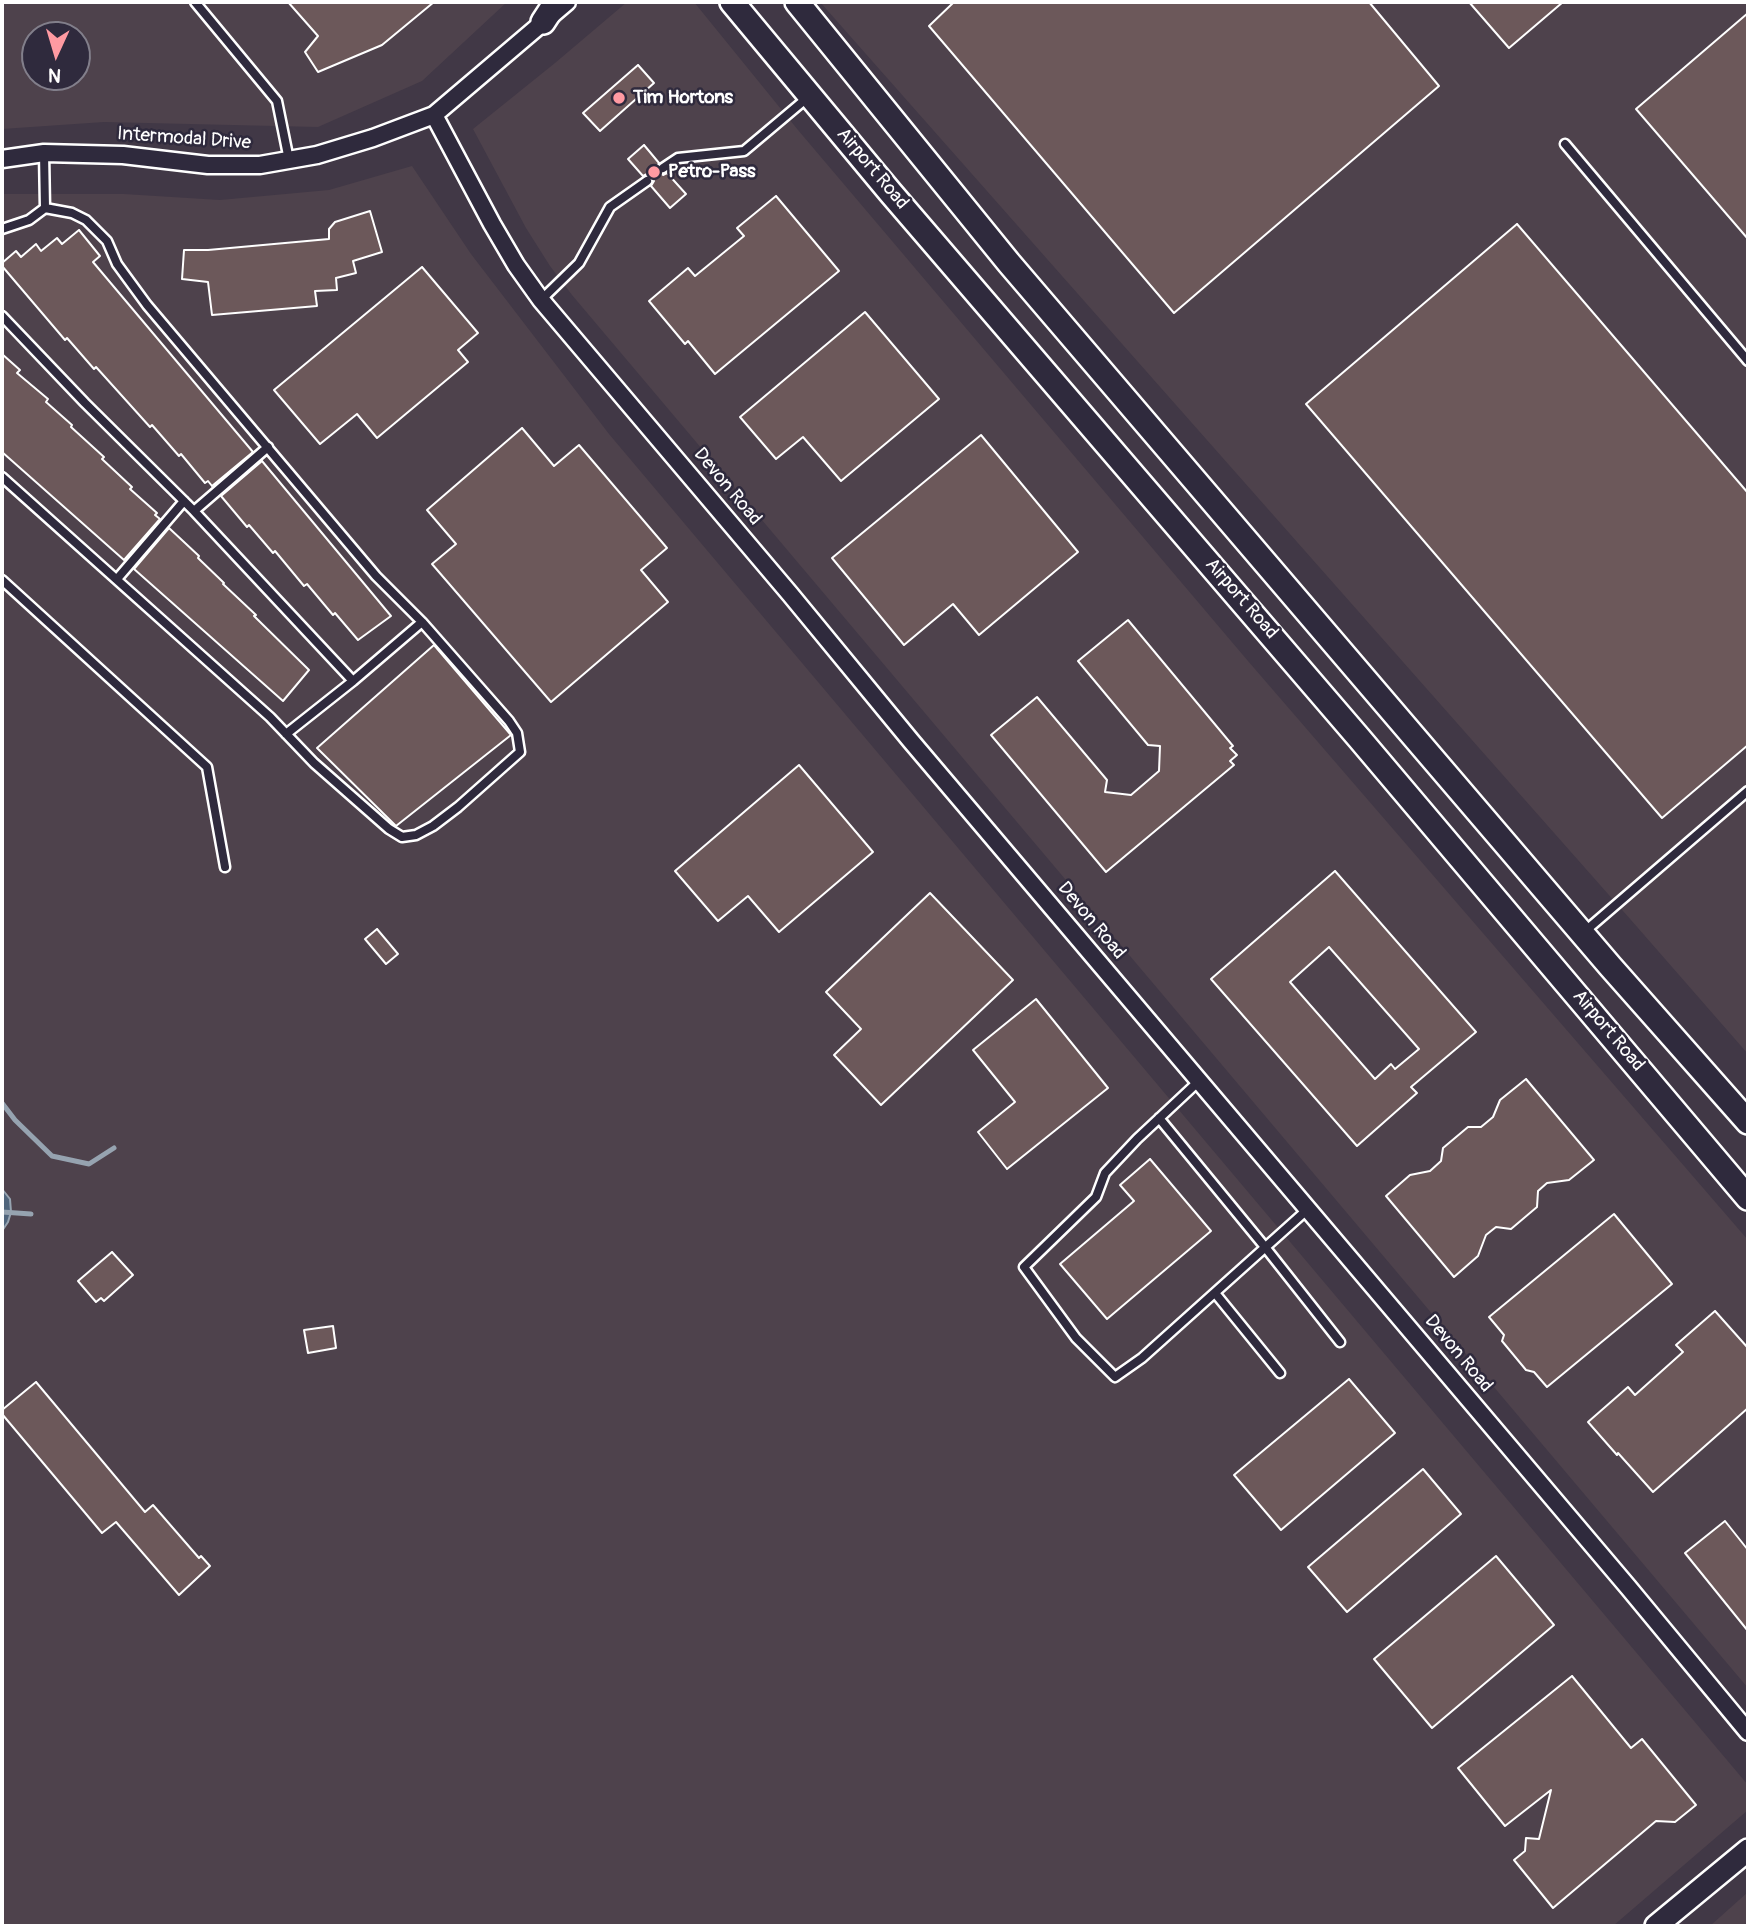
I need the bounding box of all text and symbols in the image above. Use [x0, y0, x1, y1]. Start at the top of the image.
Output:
north arrow [21, 21, 91, 91]
text: N [47, 63, 62, 87]
place label: Tim Hortons [633, 87, 733, 109]
marker: Tim Hortons [611, 90, 627, 106]
street label: Intermodal Drive [116, 123, 252, 155]
street label: Airport Road [831, 124, 913, 214]
place label: Petro-Pass [668, 161, 755, 183]
marker: Petro-Pass [646, 164, 662, 180]
street label: Devon Road [688, 444, 766, 530]
street label: Airport Road [1200, 554, 1282, 644]
street label: Devon Road [1052, 878, 1130, 964]
street label: Airport Road [1567, 986, 1649, 1076]
street label: Devon Road [1419, 1311, 1497, 1397]

